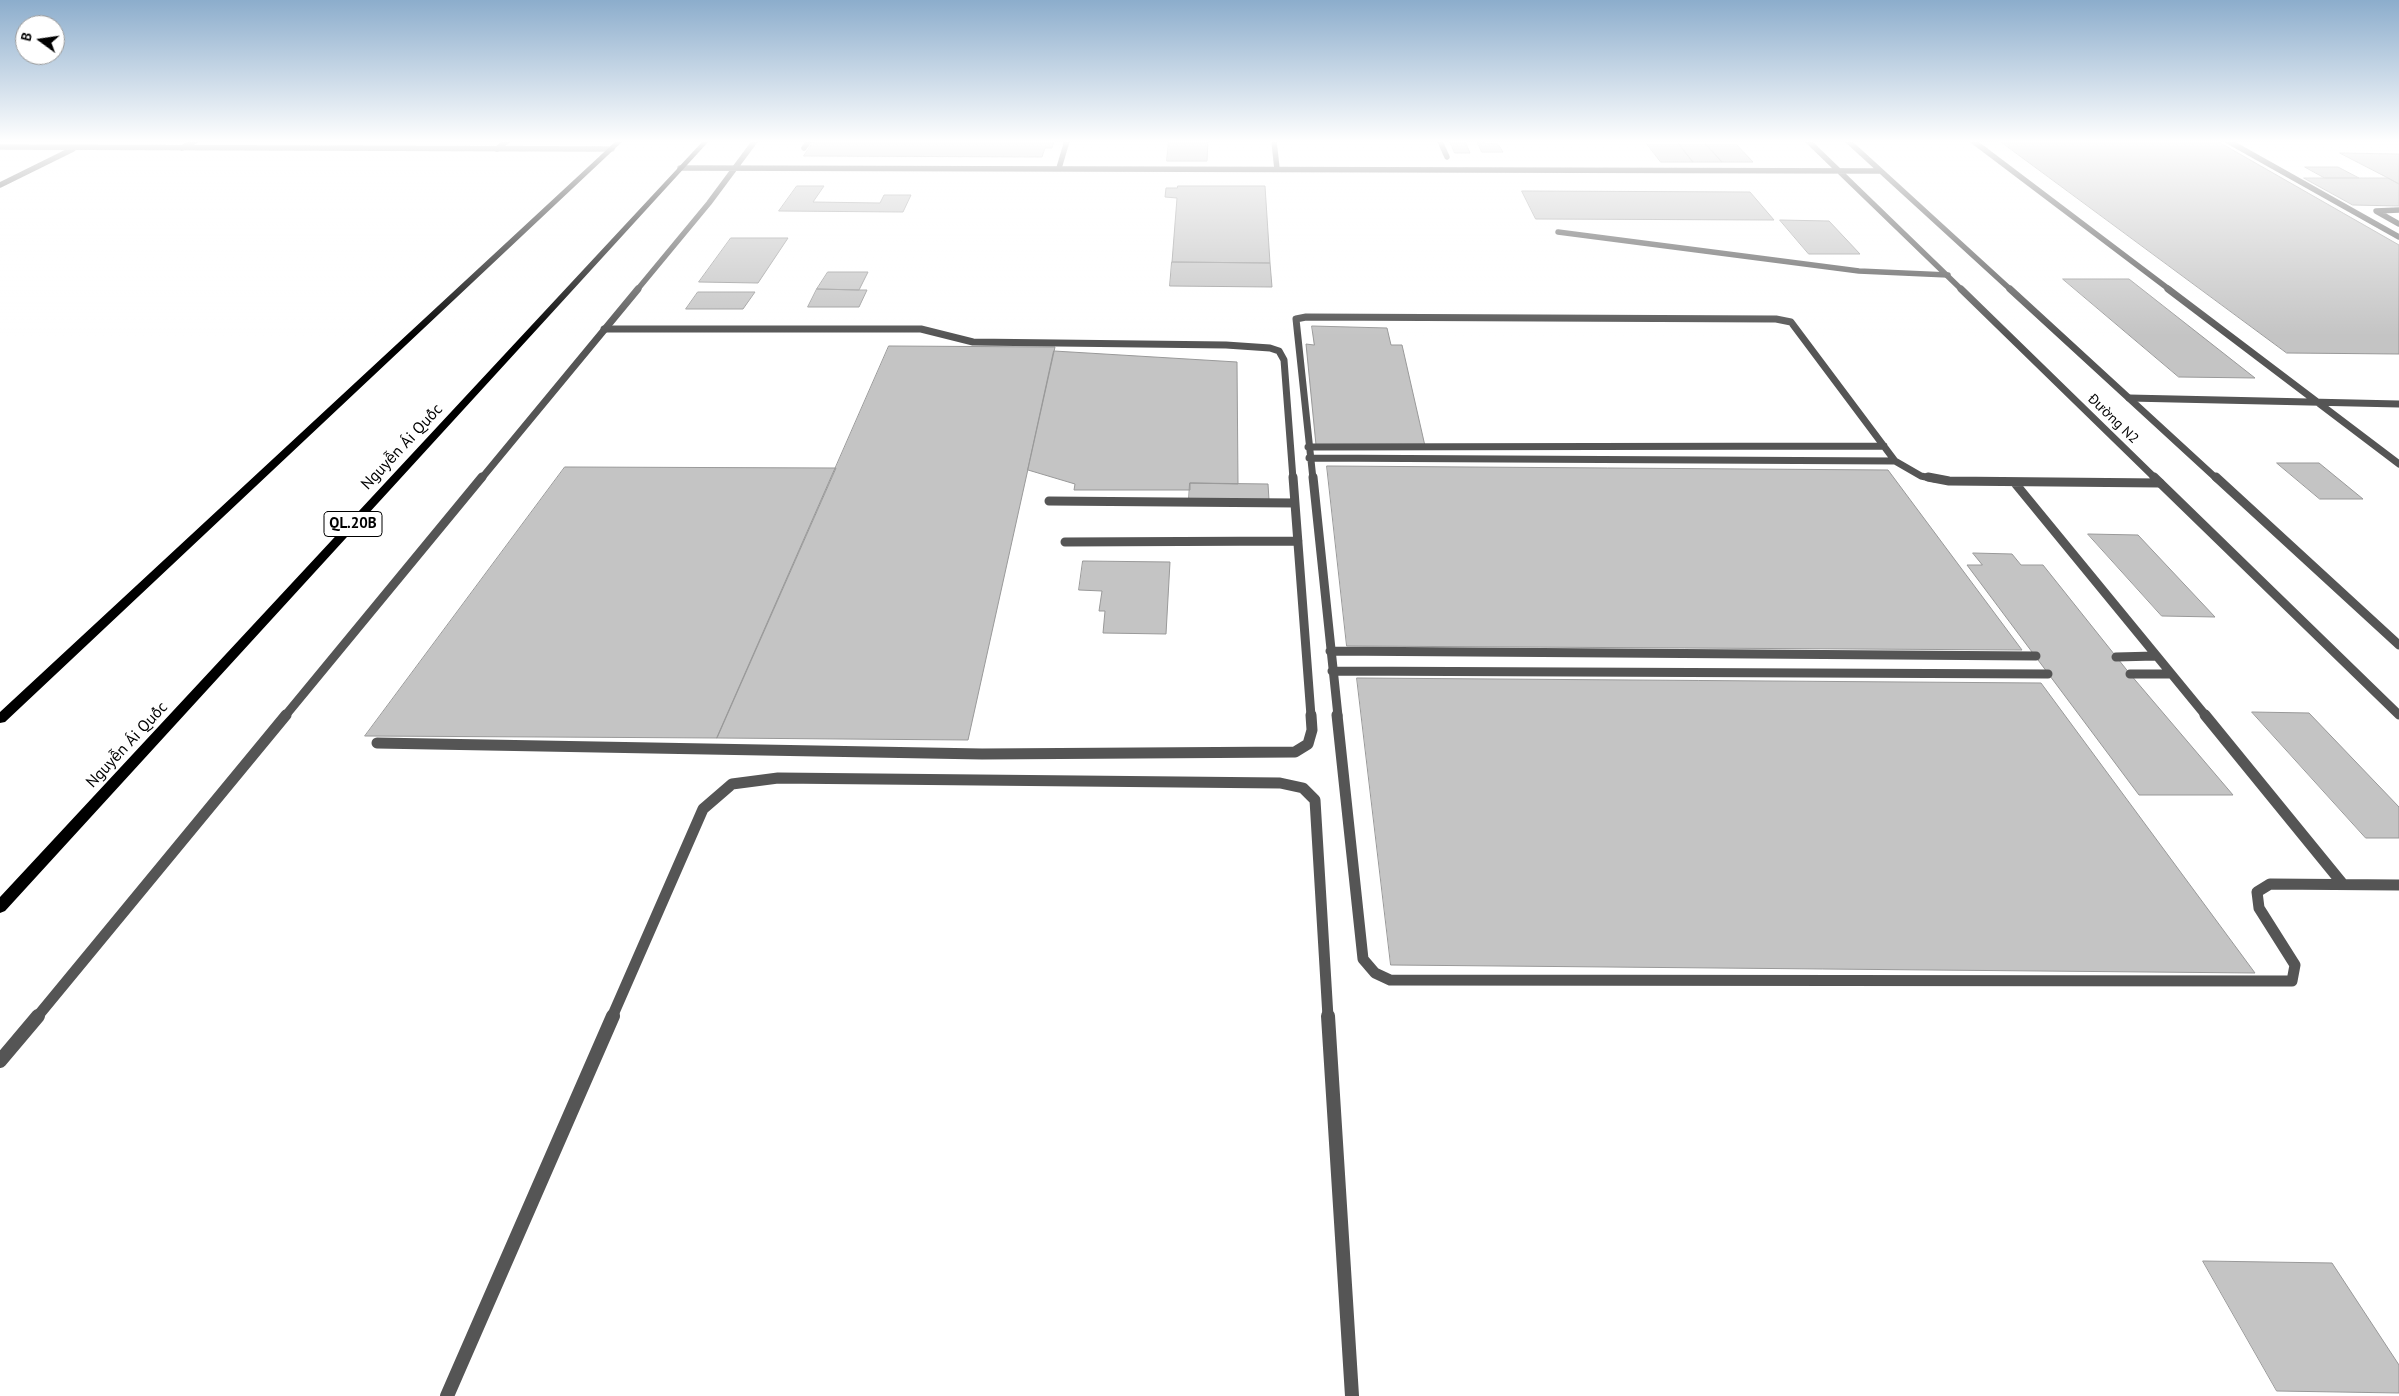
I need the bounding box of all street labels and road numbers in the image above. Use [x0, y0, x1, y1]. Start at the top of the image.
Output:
street label: Đường N2 [2084, 391, 2142, 447]
street label: Nguyễn Ái Quốc [357, 400, 447, 494]
road number: QL.20B [324, 512, 382, 536]
street label: Nguyễn Ái Quốc [82, 698, 172, 792]

